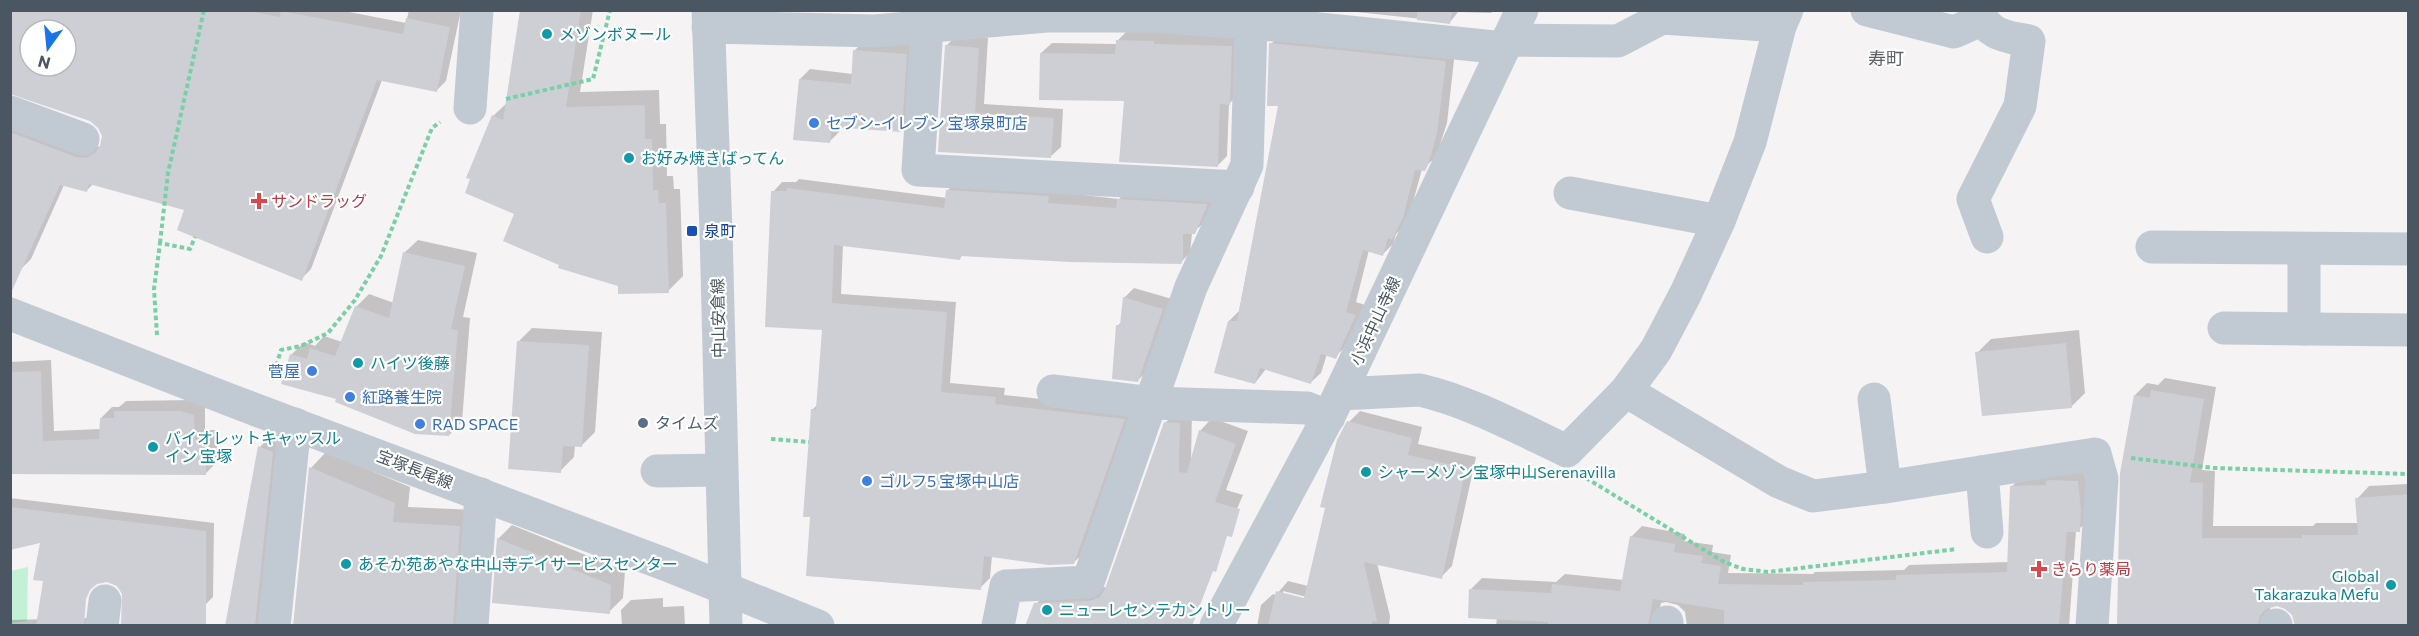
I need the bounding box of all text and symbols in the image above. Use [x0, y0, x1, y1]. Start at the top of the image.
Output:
north arrow [18, 18, 78, 78]
place label: メゾンボヌール [559, 24, 671, 43]
marker: メゾンボヌール [540, 27, 554, 41]
district label: 寿町 [1868, 47, 1904, 69]
text: N [36, 52, 52, 74]
place label: セブン-イレブン 宝塚泉町店 [826, 113, 1028, 132]
marker: セブン-イレブン 宝塚泉町店 [807, 116, 821, 130]
place label: お好み焼きばってん [641, 148, 784, 167]
marker: お好み焼きばってん [622, 151, 636, 165]
place label: サンドラッグ [271, 191, 367, 210]
marker: サンドラッグ [252, 194, 266, 208]
place label: 泉町 [704, 221, 736, 240]
marker: 泉町 [685, 224, 699, 238]
street label: 小浜中山寺線 [1346, 273, 1403, 368]
street label: 中山安倉線 [707, 278, 728, 358]
place label: ハイツ後藤 [370, 353, 450, 372]
marker: ハイツ後藤 [351, 356, 365, 370]
place label: 菅屋 [268, 361, 300, 380]
marker: 菅屋 [305, 364, 319, 378]
place label: 紅路養生院 [362, 387, 442, 406]
marker: 紅路養生院 [343, 390, 357, 404]
place label: タイムズ [655, 413, 719, 432]
place label: RAD SPACE [432, 414, 518, 433]
marker: タイムズ [636, 416, 650, 430]
marker: RAD SPACE [413, 417, 427, 431]
place label: バイオレットキャッスル イン 宝塚 [165, 428, 341, 465]
marker: バイオレットキャッスル イン 宝塚 [146, 440, 160, 454]
street label: 宝塚長尾線 [374, 445, 456, 492]
place label: シャーメゾン宝塚中山Serenavilla [1378, 462, 1616, 481]
marker: シャーメゾン宝塚中山Serenavilla [1359, 465, 1373, 479]
place label: ゴルフ5 宝塚中山店 [879, 471, 1019, 490]
marker: ゴルフ5 宝塚中山店 [860, 474, 874, 488]
place label: あそか苑あやな中山寺デイサービスセンター [358, 554, 678, 573]
marker: あそか苑あやな中山寺デイサービスセンター [339, 557, 353, 571]
place label: きらり薬局 [2051, 559, 2131, 578]
marker: きらり薬局 [2032, 562, 2046, 576]
place label: Global Takarazuka Mefu [2254, 566, 2379, 603]
marker: Global Takarazuka Mefu [2384, 578, 2398, 592]
place label: ニューレセンテカントリー [1059, 600, 1251, 619]
marker: ニューレセンテカントリー [1040, 603, 1054, 617]

